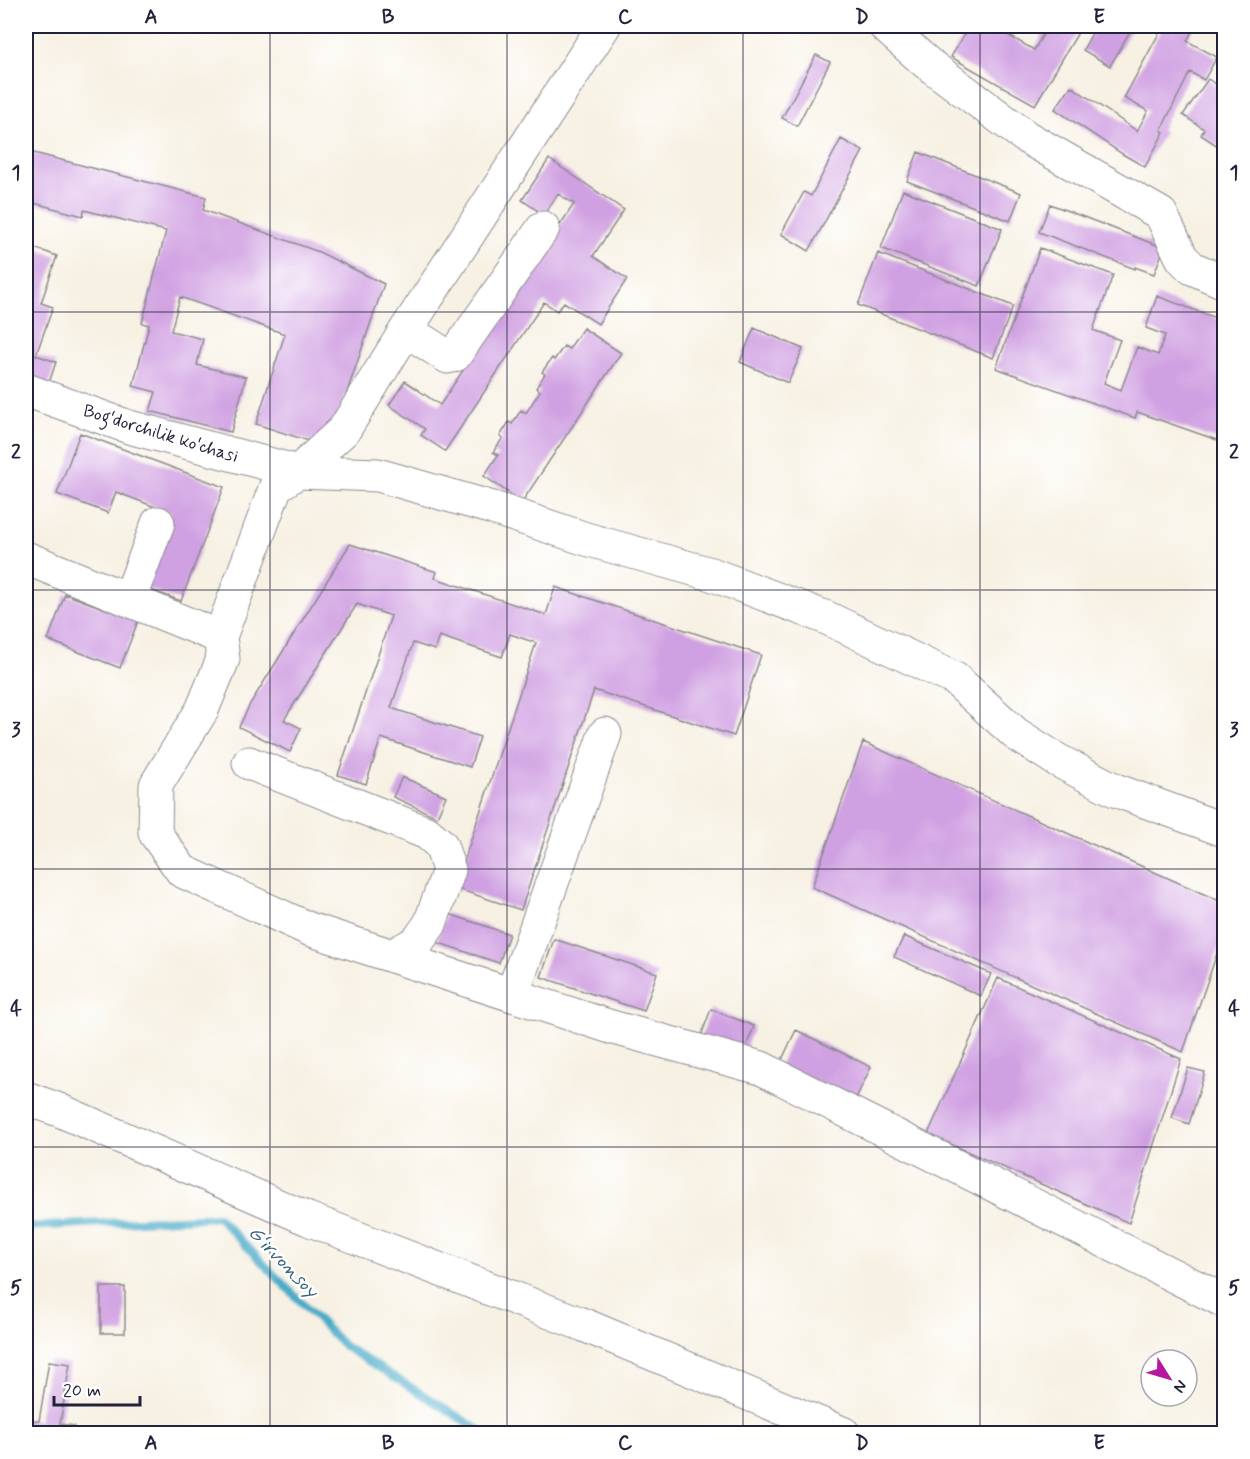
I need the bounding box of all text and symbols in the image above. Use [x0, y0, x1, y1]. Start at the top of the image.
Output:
text: A [144, 4, 158, 31]
text: B [382, 4, 395, 31]
text: C [618, 4, 633, 31]
text: D [855, 4, 869, 31]
text: E [1093, 4, 1105, 31]
text: 1 [12, 160, 20, 187]
text: 1 [1230, 160, 1238, 187]
street label: Bogʻdorchilik koʻchasi [80, 399, 241, 471]
text: 2 [11, 439, 21, 466]
text: 2 [1229, 439, 1239, 466]
text: 3 [11, 717, 21, 744]
text: 3 [1229, 717, 1239, 744]
text: 4 [10, 996, 22, 1023]
text: 4 [1228, 996, 1240, 1023]
water label: G‘irvonsoy [242, 1220, 325, 1305]
text: 5 [10, 1275, 22, 1302]
text: 5 [1228, 1275, 1240, 1302]
north arrow [1139, 1348, 1199, 1408]
scale bar [54, 1369, 140, 1407]
text: N [1168, 1376, 1191, 1397]
text: 20 m [63, 1379, 101, 1403]
text: A [144, 1430, 158, 1457]
text: B [382, 1430, 395, 1457]
text: C [618, 1430, 633, 1457]
text: D [855, 1430, 869, 1457]
text: E [1093, 1430, 1105, 1457]

